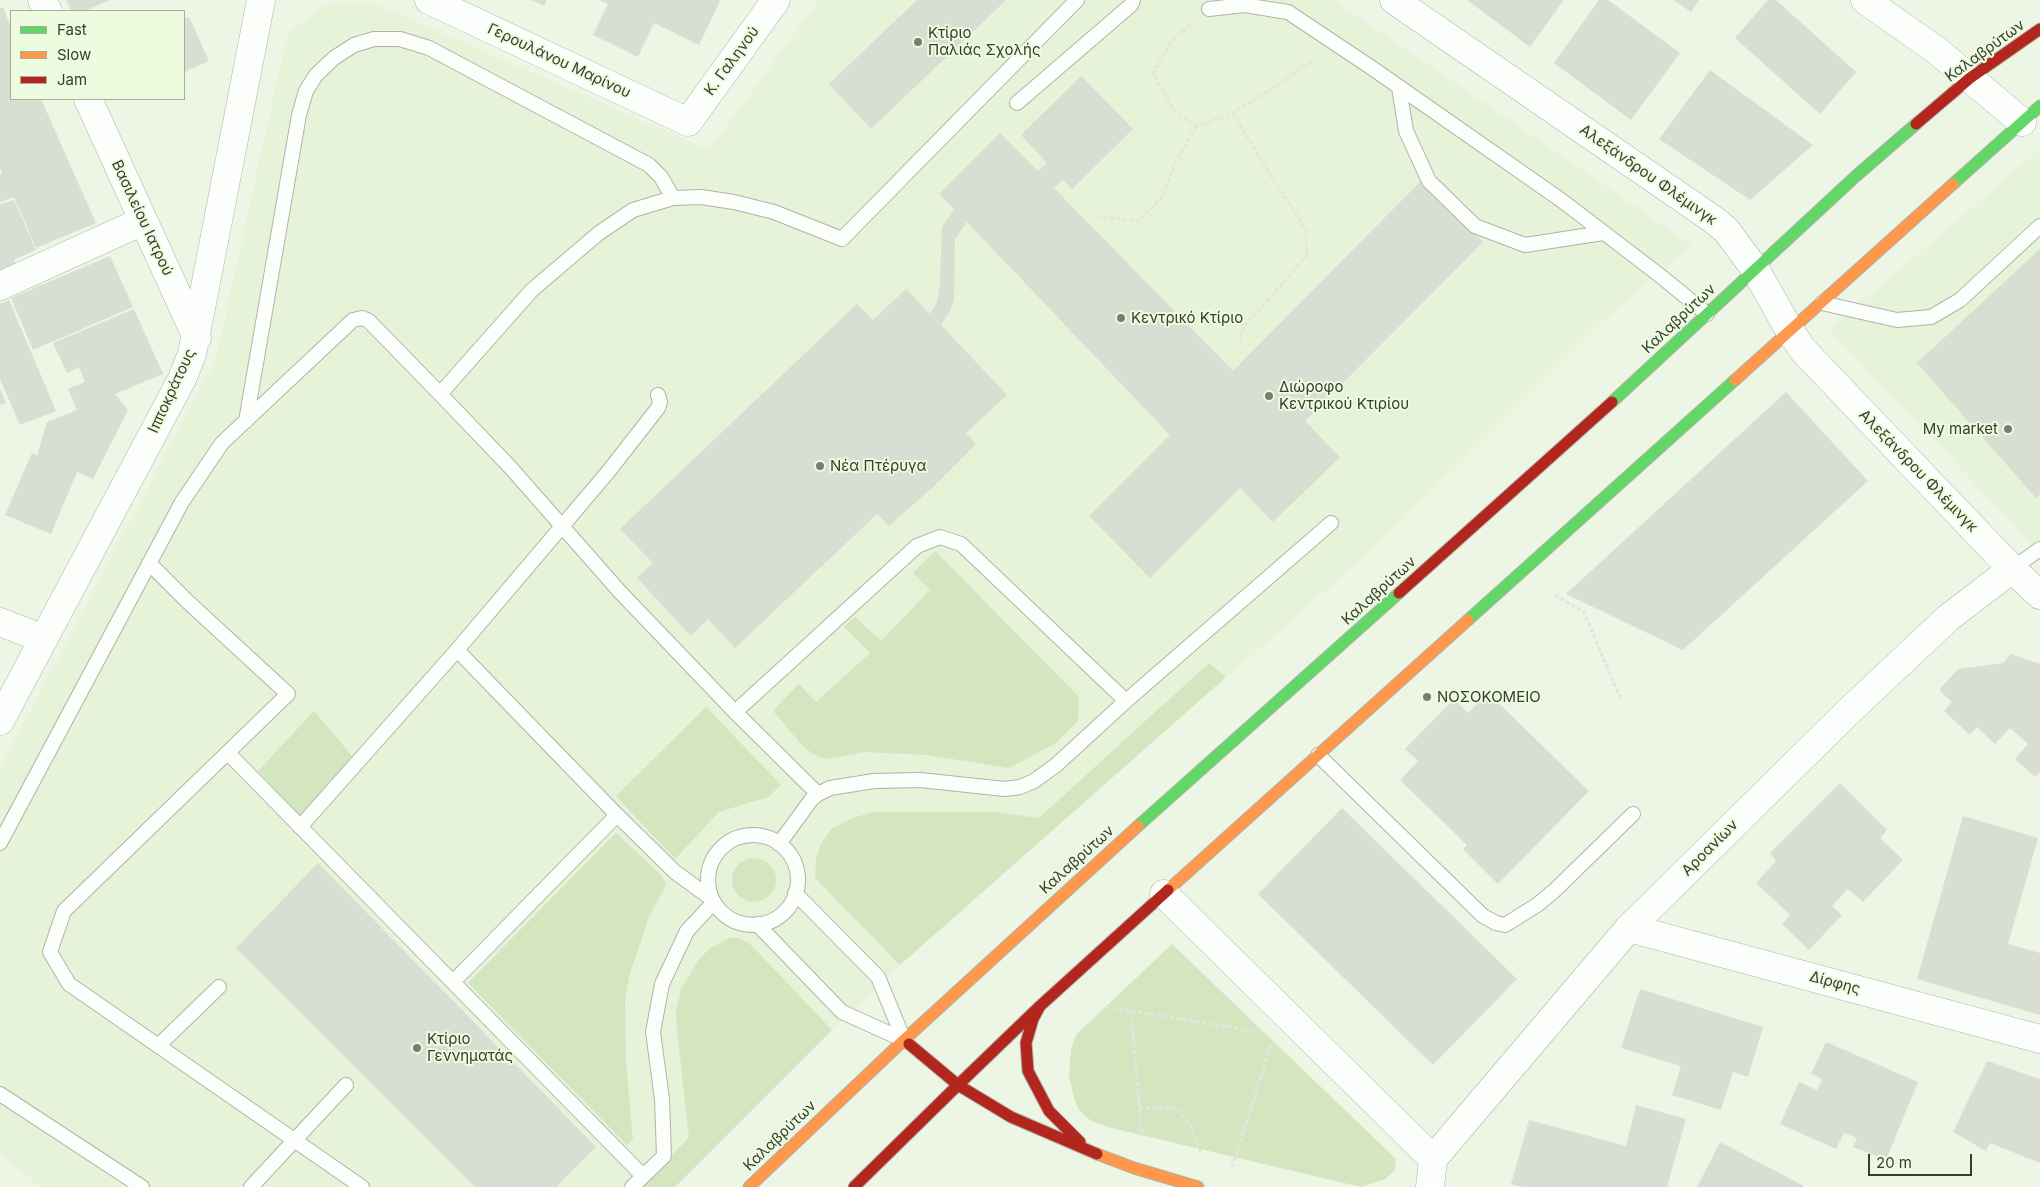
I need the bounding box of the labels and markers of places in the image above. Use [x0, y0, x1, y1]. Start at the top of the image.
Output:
place label: Κτίριο Παλιάς Σχολής [928, 24, 1040, 59]
marker: Κτίριο Παλιάς Σχολής [912, 36, 924, 48]
place label: Κεντρικό Κτίριο [1131, 309, 1243, 327]
marker: Κεντρικό Κτίριο [1115, 312, 1127, 324]
place label: Διώροφο Κεντρικού Κτιρίου [1279, 378, 1409, 413]
marker: Διώροφο Κεντρικού Κτιρίου [1263, 390, 1275, 402]
place label: My market [1923, 420, 1998, 438]
marker: My market [2002, 423, 2014, 435]
place label: Νέα Πτέρυγα [830, 457, 926, 475]
marker: Νέα Πτέρυγα [814, 460, 826, 472]
place label: ΝΟΣΟΚΟΜΕΙΟ [1437, 688, 1541, 706]
marker: ΝΟΣΟΚΟΜΕΙΟ [1421, 691, 1433, 703]
place label: Κτίριο Γεννηματάς [427, 1030, 513, 1065]
marker: Κτίριο Γεννηματάς [411, 1042, 423, 1054]

